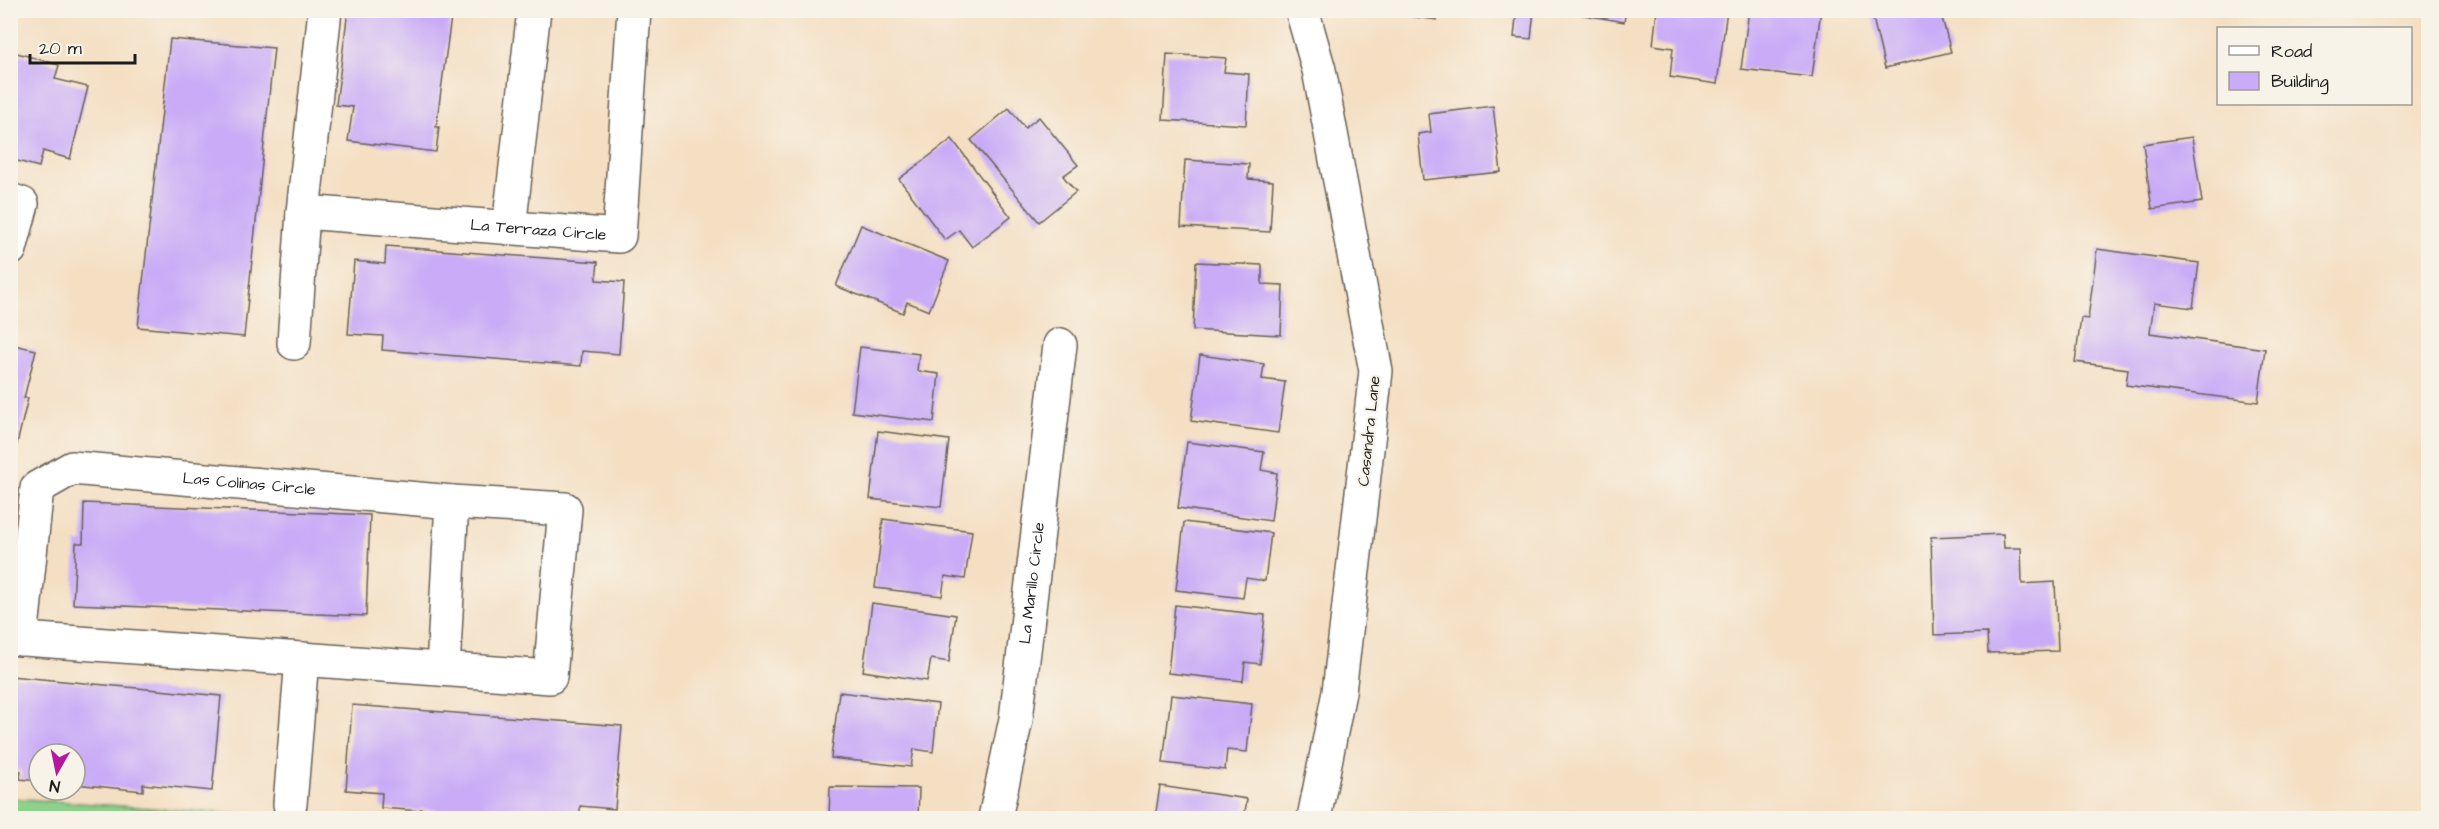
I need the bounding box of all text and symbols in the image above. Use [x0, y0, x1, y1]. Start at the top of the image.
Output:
scale bar [30, 27, 135, 65]
legend [2217, 27, 2412, 105]
text: 20 m [39, 36, 82, 61]
text: Road [2271, 39, 2312, 64]
text: Building [2271, 69, 2329, 95]
street label: La Terraza Circle [469, 214, 607, 246]
street label: Casandra Lane [1352, 374, 1386, 487]
street label: Las Colinas Circle [182, 467, 317, 501]
street label: La Marillo Circle [1014, 521, 1050, 645]
north arrow [27, 742, 87, 802]
text: N [48, 774, 61, 797]

